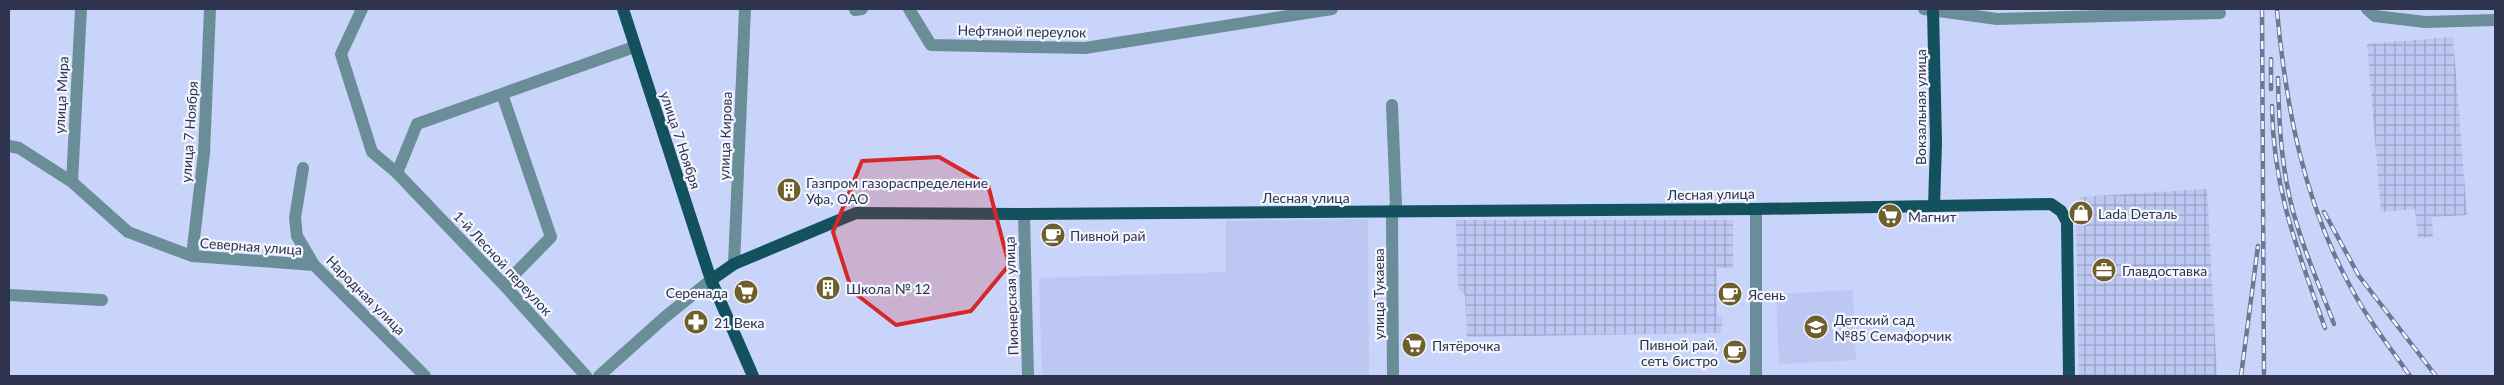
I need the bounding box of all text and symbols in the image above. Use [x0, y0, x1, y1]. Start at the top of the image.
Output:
street label: Нефтяной переулок [957, 21, 1087, 41]
street label: Вокзальная улица [1912, 49, 1929, 165]
street label: улица Мира [50, 56, 72, 134]
street label: улица 7 Ноября [177, 81, 201, 183]
street label: улица 7 Ноября [657, 89, 705, 191]
street label: улица Кирова [715, 91, 735, 181]
place label: Газпром газораспределение Уфа, ОАО [806, 174, 988, 207]
building icon: Газпром газораспределение Уфа, ОАО [776, 177, 802, 203]
street label: Лесная улица [1666, 185, 1755, 203]
street label: Лесная улица [1261, 189, 1350, 206]
shop icon: Lada Dеталь [2068, 200, 2094, 226]
supermarket icon: Магнит [1877, 203, 1903, 229]
place label: Lada Dеталь [2098, 205, 2178, 222]
street label: 1-й Лесной переулок [450, 207, 556, 319]
place label: Магнит [1908, 208, 1957, 225]
cafe icon: Пивной рай [1040, 222, 1066, 248]
place label: Пивной рай [1070, 227, 1146, 244]
street label: Северная улица [199, 234, 303, 258]
street label: Пионерская улица [1000, 236, 1022, 356]
street label: улица Тукаева [1370, 248, 1387, 340]
street label: Народная улица [323, 252, 409, 338]
office icon: Главдоставка [2091, 257, 2117, 283]
place label: Главдоставка [2122, 262, 2207, 279]
building icon: Школа № 12 [815, 275, 841, 301]
supermarket icon: Серенада [733, 279, 759, 305]
place label: Школа № 12 [846, 280, 930, 297]
cafe icon: Ясень [1717, 281, 1743, 307]
place label: Серенада [666, 284, 728, 301]
place label: Ясень [1747, 286, 1786, 303]
pharmacy icon: 21 Века [683, 309, 709, 335]
place label: Детский сад №85 Семафорчик [1834, 311, 1952, 344]
place label: 21 Века [714, 314, 764, 331]
school or university icon: Детский сад №85 Семафорчик [1803, 314, 1829, 340]
supermarket icon: Пятёрочка [1401, 332, 1427, 358]
place label: Пивной рай, сеть бистро [1639, 336, 1718, 369]
place label: Пятёрочка [1432, 337, 1500, 354]
cafe icon: Пивной рай, сеть бистро [1722, 339, 1748, 365]

